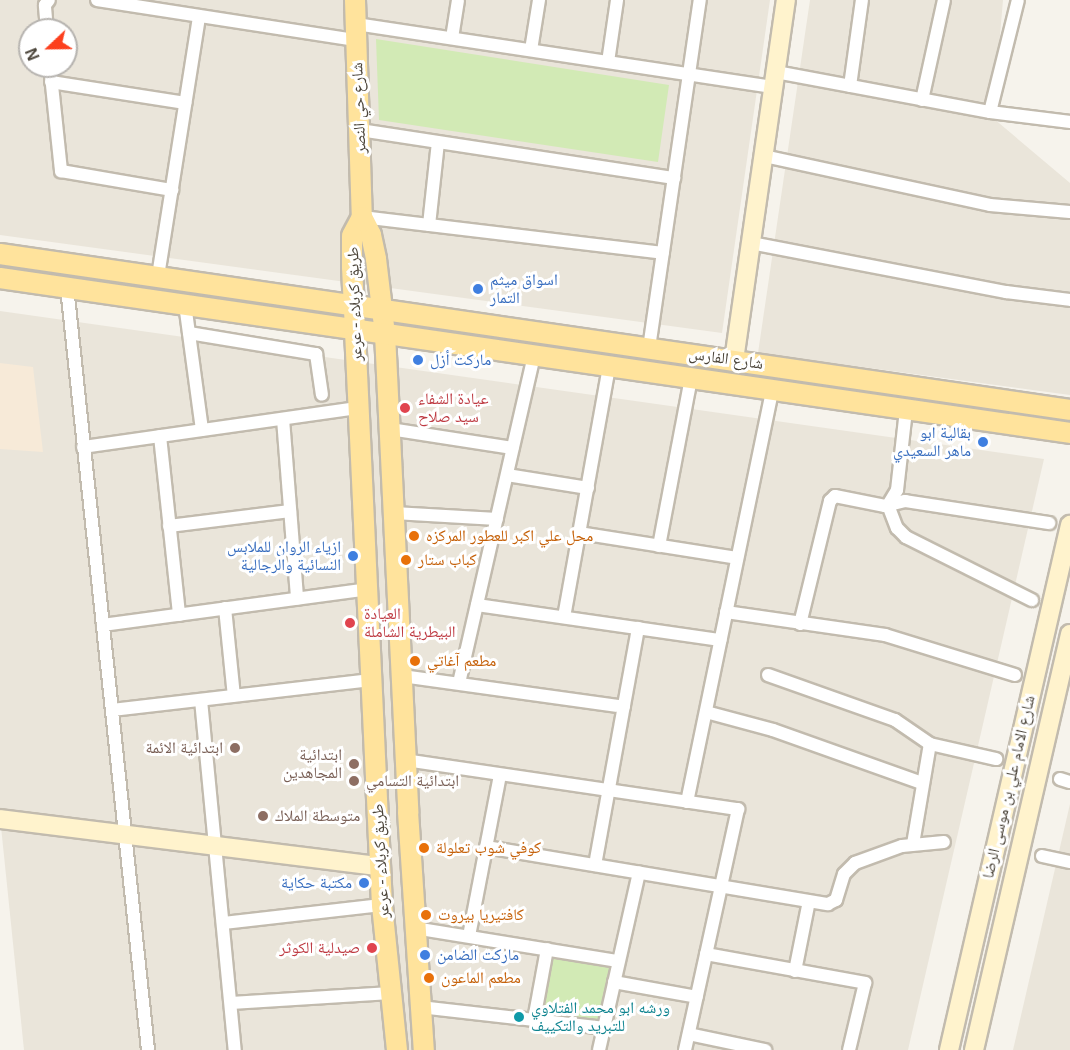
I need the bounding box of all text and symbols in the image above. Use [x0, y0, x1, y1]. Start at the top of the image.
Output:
north arrow [18, 18, 78, 78]
text: N [23, 46, 43, 63]
street label: شارع حي النصر [348, 62, 370, 154]
street label: طريق كربلاء - عرعر [343, 246, 367, 362]
place label: اسواق ميثم التمار [490, 270, 558, 308]
marker: اسواق ميثم التمار [471, 282, 485, 296]
street label: شارع الفارس [688, 344, 764, 374]
place label: ماركت أزل [430, 350, 491, 370]
marker: ماركت أزل [411, 353, 425, 367]
place label: عيادة الشفاء سيد صلاح [418, 389, 489, 427]
marker: عيادة الشفاء سيد صلاح [396, 399, 414, 417]
place label: بقالية ابو ماهر السعيدي [893, 423, 971, 461]
marker: بقالية ابو ماهر السعيدي [976, 435, 990, 449]
place label: محل علي اكبر للعطور المركزه [426, 526, 593, 546]
marker: محل علي اكبر للعطور المركزه [407, 529, 421, 543]
place label: ازياء الروان للملابس النسائية والرجالية [227, 537, 341, 575]
marker: ازياء الروان للملابس النسائية والرجالية [346, 549, 360, 563]
place label: كباب ستار [418, 550, 477, 570]
marker: كباب ستار [399, 553, 413, 567]
place label: العيادة البيطرية الشاملة [364, 604, 456, 642]
marker: العيادة البيطرية الشاملة [341, 614, 359, 632]
place label: مطعم آغاتي [427, 651, 496, 671]
marker: مطعم آغاتي [408, 654, 422, 668]
street label: شارع الامام علي بن موسى الرضا [979, 694, 1039, 880]
place label: ابتدائية الائمة [145, 738, 223, 758]
marker: ابتدائية الائمة [228, 741, 242, 755]
place label: ابتدائية المجاهدين [283, 745, 342, 783]
marker: ابتدائية المجاهدين [347, 757, 361, 771]
place label: ابتدائية التسامي [366, 771, 459, 791]
marker: ابتدائية التسامي [347, 774, 361, 788]
street label: طريق كربلاء - عرعر [368, 803, 394, 919]
place label: متوسطة الملاك [275, 806, 360, 826]
marker: متوسطة الملاك [256, 809, 270, 823]
place label: كوفي شوب تعلولة [436, 838, 541, 858]
marker: كوفي شوب تعلولة [417, 841, 431, 855]
place label: مكتبة حكاية [281, 873, 352, 893]
marker: مكتبة حكاية [357, 876, 371, 890]
place label: كافتيريا بيروت [438, 905, 524, 925]
marker: كافتيريا بيروت [419, 908, 433, 922]
place label: صيدلية الكوثر [279, 938, 360, 958]
marker: صيدلية الكوثر [365, 941, 379, 955]
place label: ماركت الضامن [437, 945, 519, 965]
marker: ماركت الضامن [418, 948, 432, 962]
place label: مطعم الماعون [441, 968, 521, 988]
marker: مطعم الماعون [422, 971, 436, 985]
place label: ورشه ابو محمد الفتلاوي للتبريد والتكييف [531, 998, 670, 1036]
marker: ورشه ابو محمد الفتلاوي للتبريد والتكييف [512, 1010, 526, 1024]

